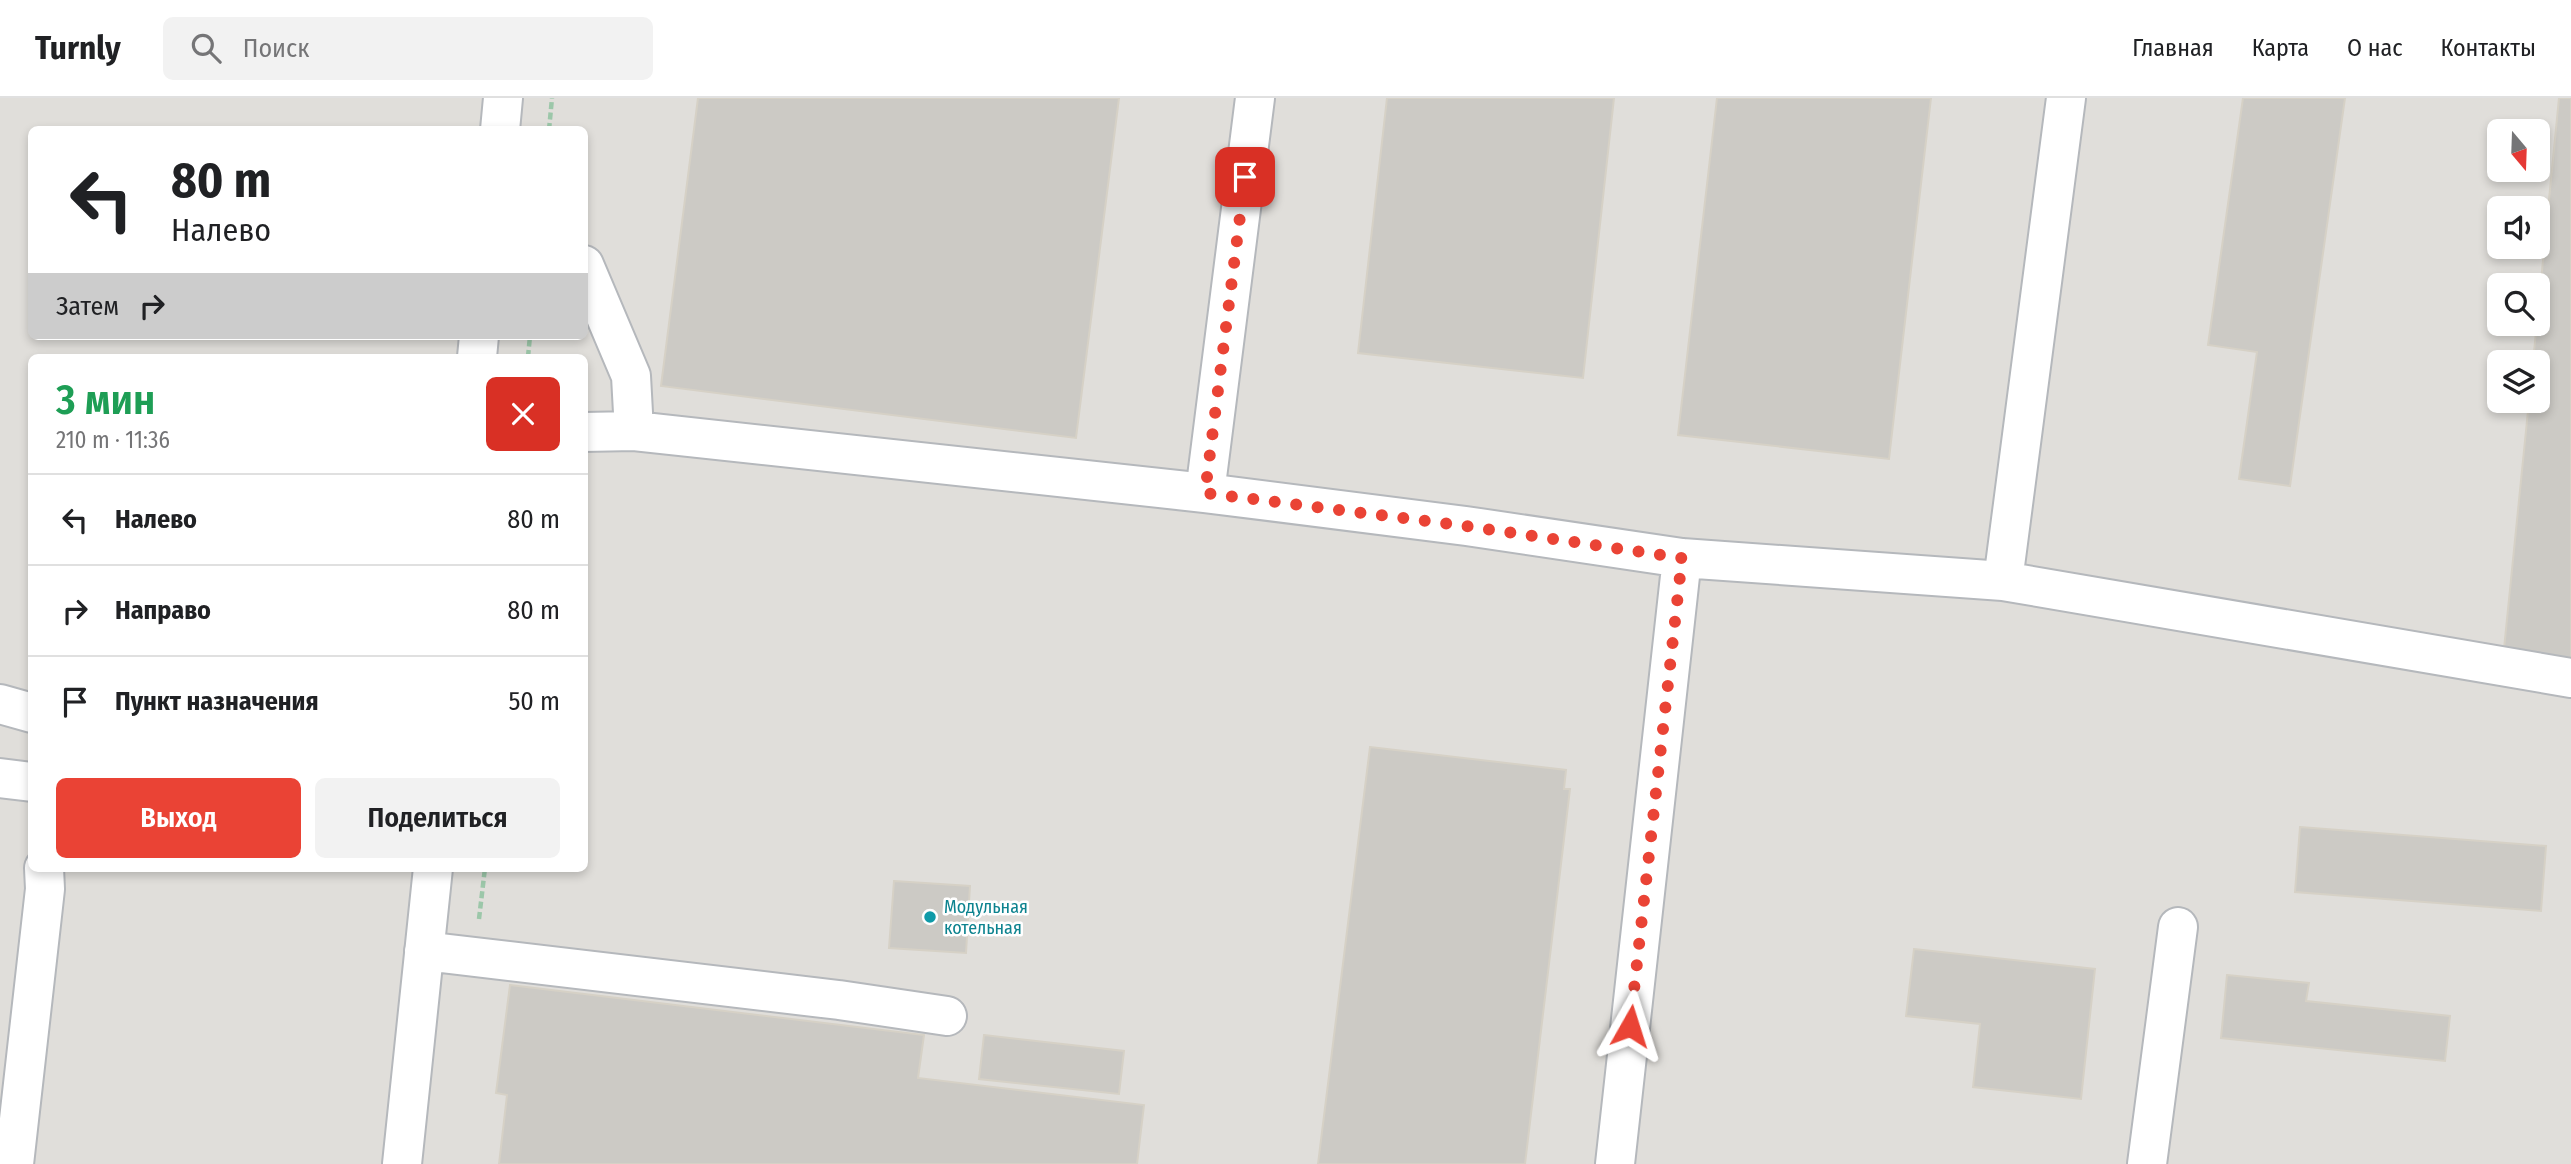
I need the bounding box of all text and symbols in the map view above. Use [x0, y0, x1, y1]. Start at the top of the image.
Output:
search box [163, 17, 653, 80]
text: Turnly [35, 28, 121, 68]
icon: search [187, 29, 225, 67]
text: Поиск [243, 33, 309, 64]
text: Главная [2132, 34, 2214, 62]
text: Карта [2252, 34, 2309, 62]
text: О нас [2347, 34, 2402, 62]
text: Контакты [2440, 34, 2536, 62]
north arrow [2487, 119, 2550, 182]
map controls [2487, 119, 2550, 413]
pin [1215, 147, 1275, 207]
text: 80 m [171, 151, 271, 210]
icon: left [56, 154, 147, 245]
icon: arrive [1226, 158, 1264, 196]
button: sound [2487, 196, 2550, 259]
text: Налево [171, 211, 271, 249]
button: search [2487, 273, 2550, 336]
icon: right [133, 287, 171, 325]
text: Затем [56, 291, 119, 322]
button: layers [2487, 350, 2550, 413]
text: 3 мин [56, 375, 155, 425]
button: close [486, 377, 560, 451]
text: 210 m · 11:36 [56, 426, 170, 454]
icon: left [56, 501, 94, 539]
text: Налево [115, 504, 197, 535]
text: 80 m [507, 504, 560, 535]
icon: right [56, 592, 94, 630]
text: Направо [115, 595, 211, 626]
text: 80 m [507, 595, 560, 626]
icon: arrive [56, 683, 94, 721]
text: Пункт назначения [115, 686, 319, 717]
text: 50 m [508, 686, 560, 717]
button: Выход [56, 778, 301, 858]
button: Поделиться [315, 778, 560, 858]
place label: Модульная котельная [944, 896, 1028, 939]
marker: Модульная котельная [922, 909, 938, 925]
position arrow [1593, 989, 1667, 1063]

